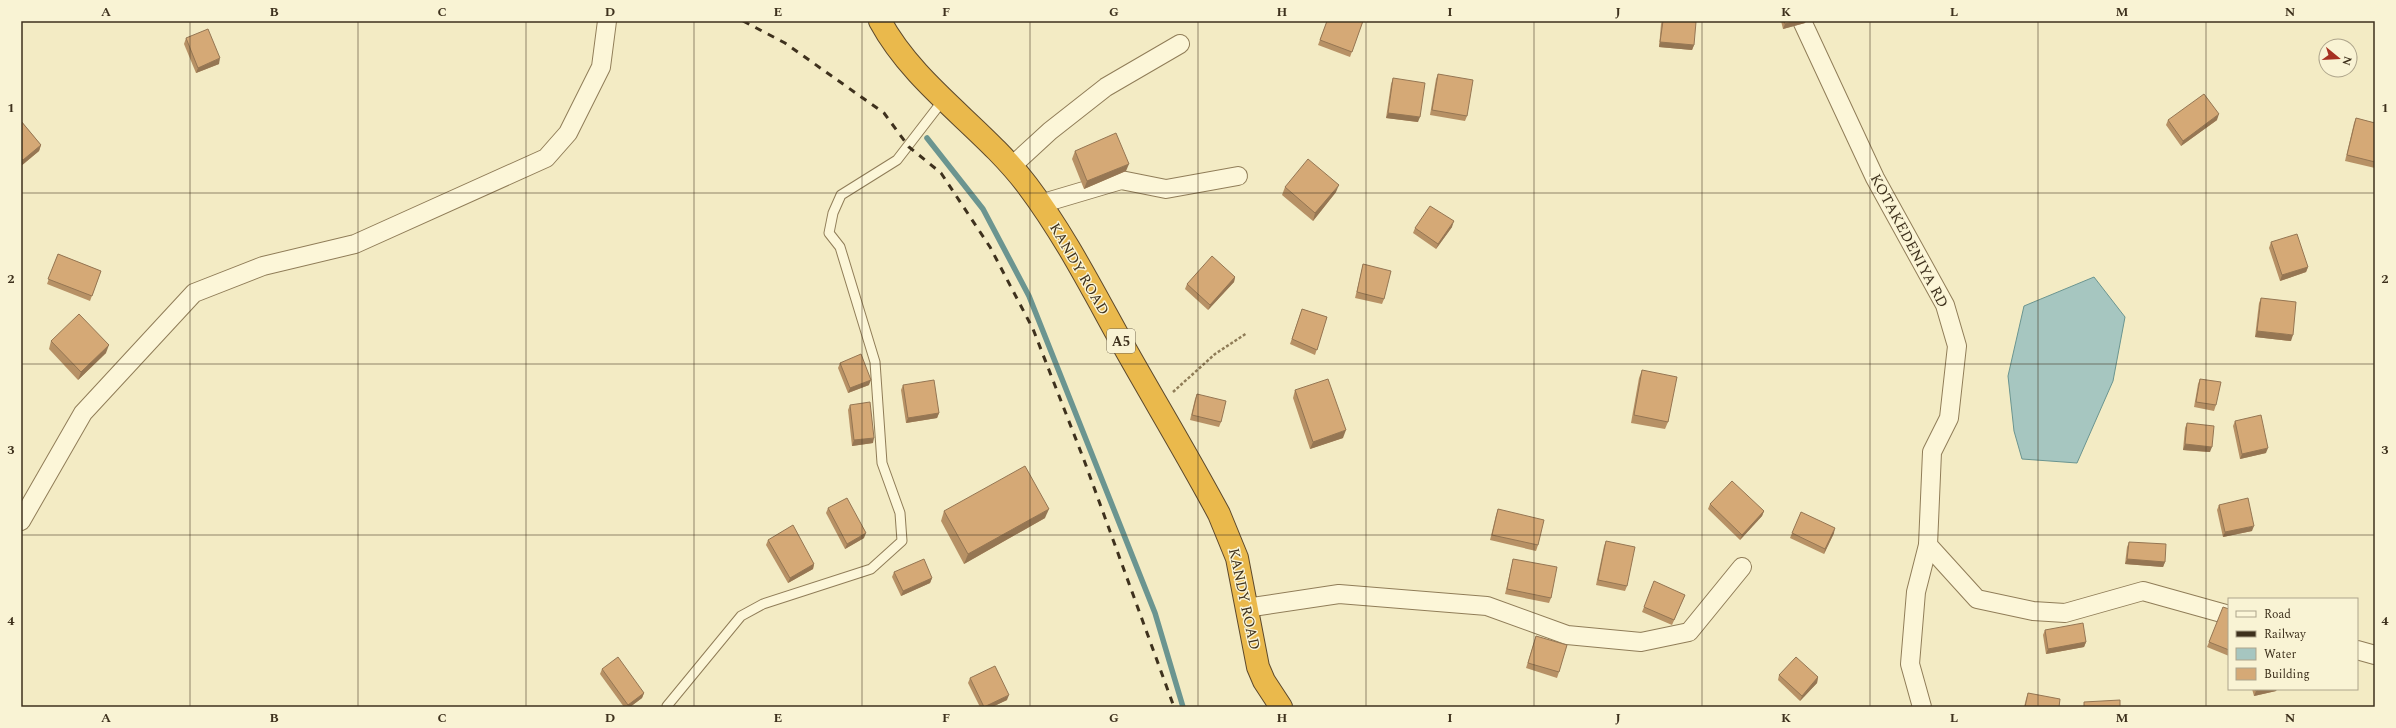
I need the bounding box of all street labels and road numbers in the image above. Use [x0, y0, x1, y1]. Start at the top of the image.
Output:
street label: KOTAKEDENIYA RD [1864, 170, 1954, 312]
street label: KANDY ROAD [1043, 218, 1115, 320]
road number: A5 [1107, 329, 1135, 353]
street label: KANDY ROAD [1222, 546, 1266, 652]

